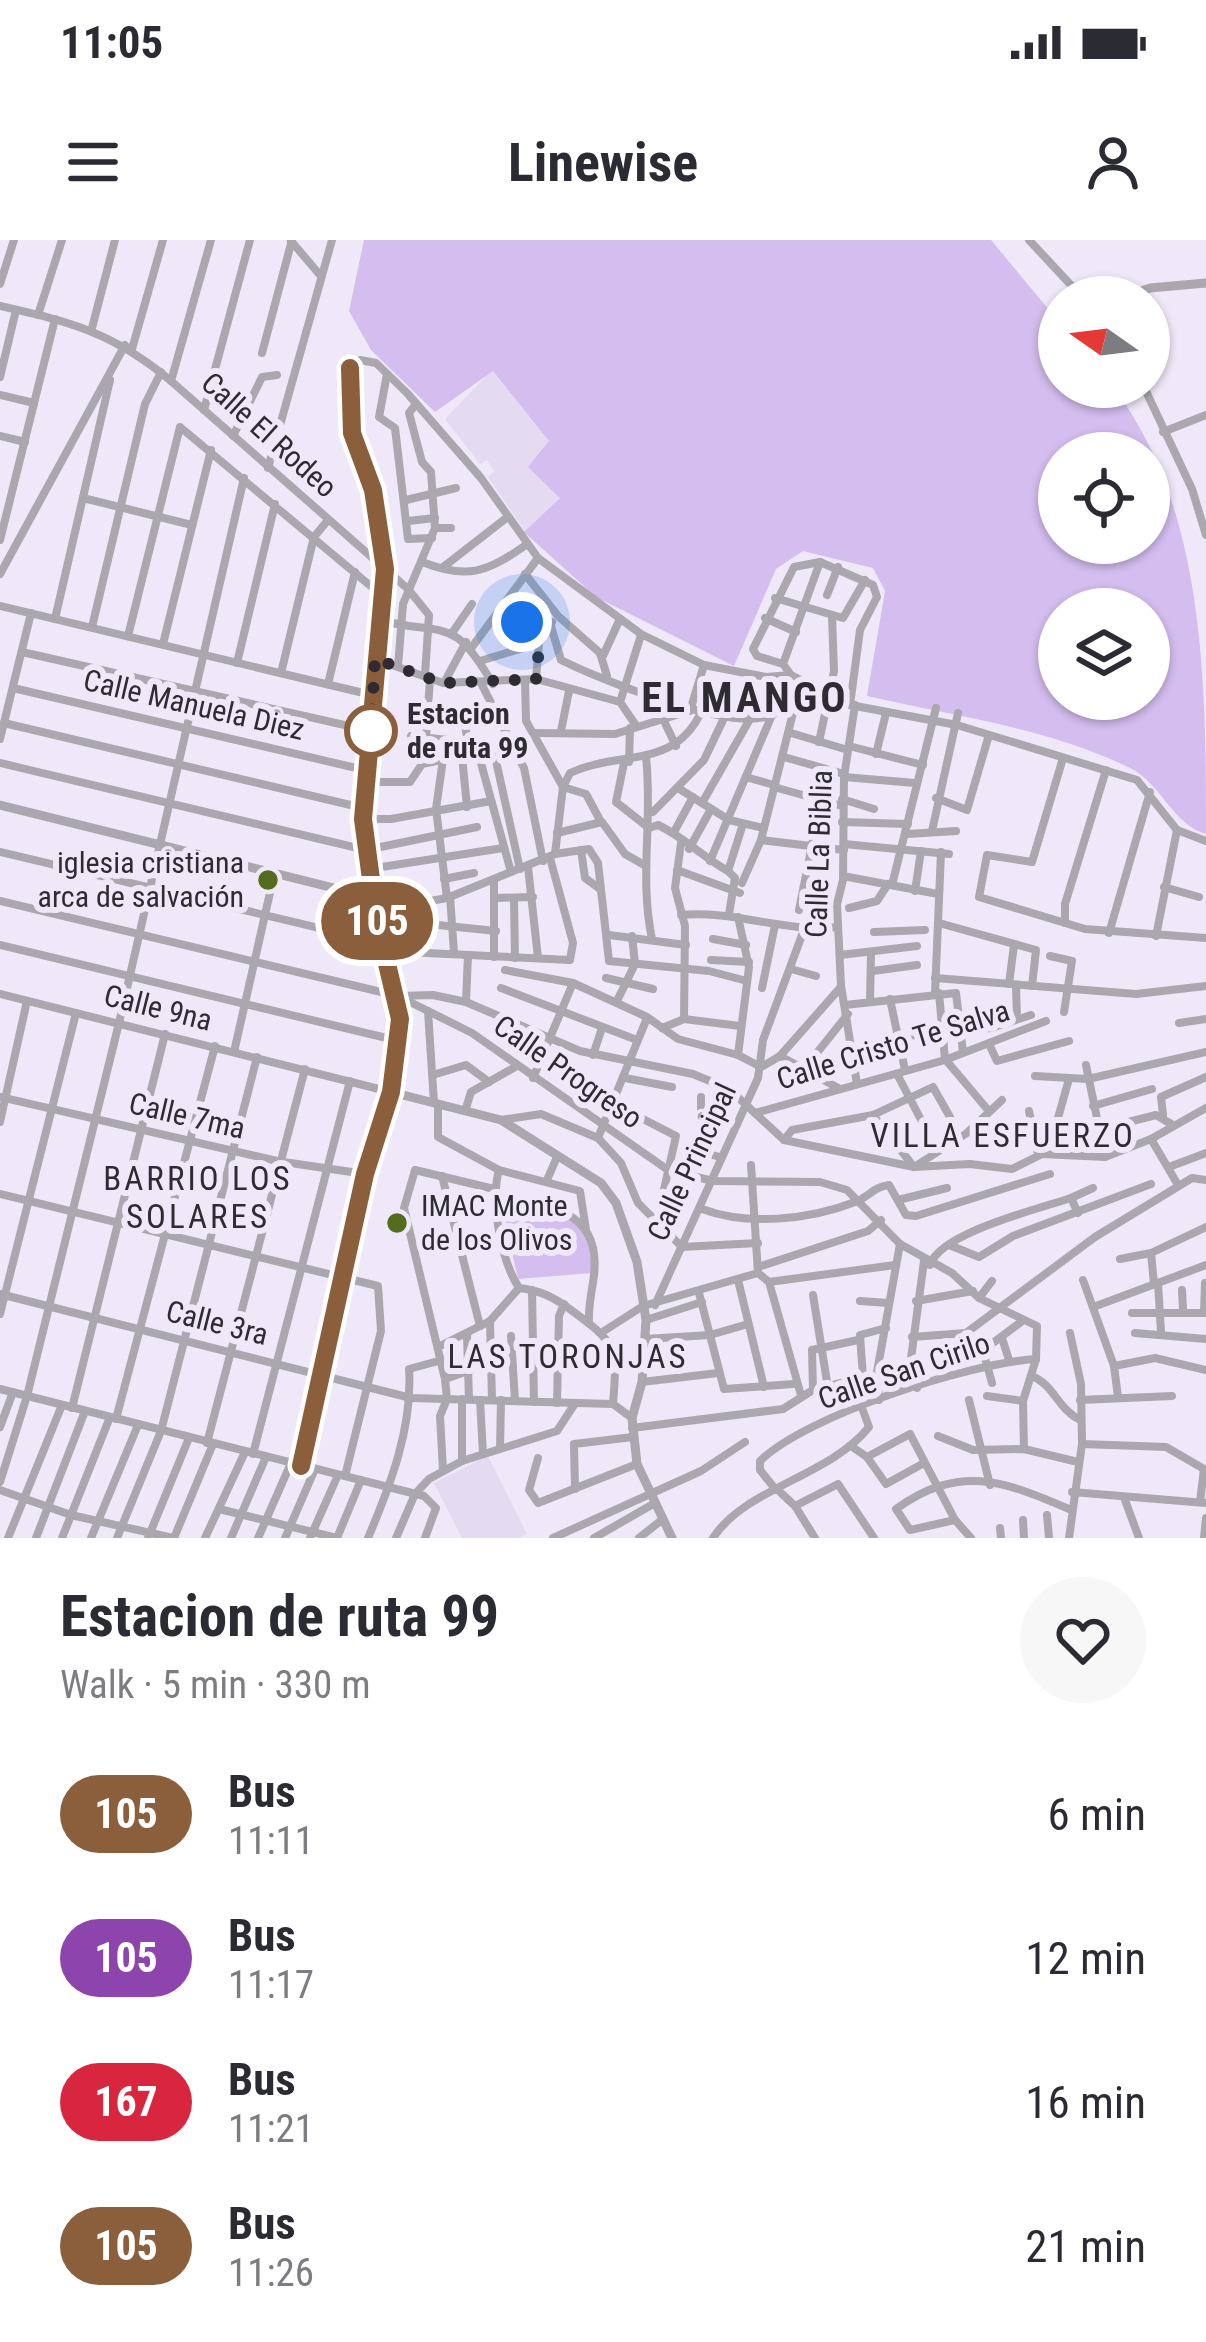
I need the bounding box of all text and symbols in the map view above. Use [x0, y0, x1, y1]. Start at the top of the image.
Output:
text: 11:05 [60, 16, 163, 69]
icon: menu [60, 129, 126, 195]
icon: person [1080, 129, 1146, 195]
text: Linewise [508, 131, 698, 194]
north arrow [1038, 276, 1170, 408]
map controls [1038, 276, 1170, 720]
street label: Calle El Rodeo [195, 365, 344, 504]
button: locate [1038, 432, 1170, 564]
button: layers [1038, 588, 1170, 720]
your location [492, 592, 552, 652]
street label: Calle Manuela Diez [80, 662, 308, 747]
district label: EL MANGO [641, 673, 849, 722]
place label: Estacion de ruta 99 [407, 696, 528, 765]
marker: Estacion de ruta 99 [346, 706, 396, 756]
street label: Calle La Biblia [798, 770, 839, 938]
place label: iglesia cristiana arca de salvación [38, 845, 244, 914]
marker: iglesia cristiana arca de salvación [255, 867, 281, 893]
line badge: 105 [308, 882, 446, 960]
text: 105 [345, 896, 409, 945]
street label: Calle 9na [101, 977, 216, 1038]
street label: Calle Cristo Te Salva [772, 992, 1014, 1097]
street label: Calle Progreso [487, 1008, 649, 1136]
street label: Calle Principal [640, 1077, 743, 1246]
street label: Calle 7ma [126, 1085, 248, 1146]
district label: VILLA ESFUERZO [870, 1116, 1136, 1155]
district label: BARRIO LOS SOLARES [103, 1159, 293, 1236]
place label: IMAC Monte de los Olivos [421, 1188, 573, 1257]
marker: IMAC Monte de los Olivos [384, 1210, 410, 1236]
street label: Calle 3ra [163, 1293, 272, 1352]
street label: Calle San Cirilo [813, 1325, 994, 1416]
district label: LAS TORONJAS [447, 1337, 689, 1376]
button: heart [1020, 1577, 1146, 1703]
text: Estacion de ruta 99 [60, 1583, 499, 1650]
text: Walk · 5 min · 330 m [60, 1662, 371, 1708]
text: Bus [228, 1765, 296, 1818]
text: 6 min [1047, 1788, 1146, 1841]
text: 105 [94, 1789, 158, 1838]
text: 11:11 [228, 1818, 314, 1864]
text: Bus [228, 1909, 296, 1962]
text: 12 min [1025, 1932, 1146, 1985]
text: 105 [94, 1933, 158, 1982]
text: 11:17 [228, 1962, 314, 2008]
text: Bus [228, 2053, 296, 2106]
text: 16 min [1025, 2076, 1146, 2129]
text: 167 [94, 2077, 158, 2126]
text: 11:21 [228, 2106, 314, 2152]
text: Bus [228, 2197, 296, 2250]
text: 21 min [1025, 2220, 1146, 2273]
text: 105 [94, 2221, 158, 2270]
text: 11:26 [228, 2250, 314, 2296]

